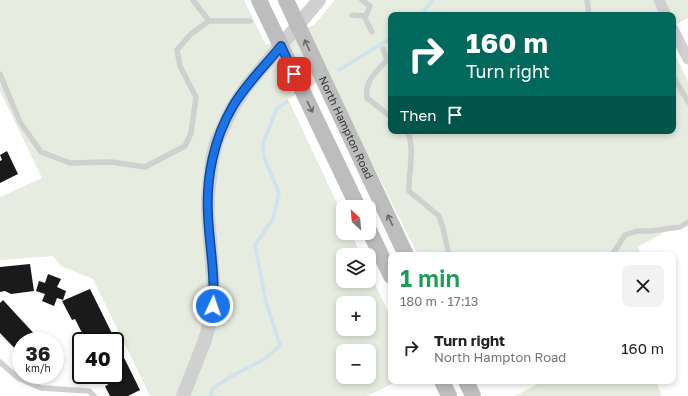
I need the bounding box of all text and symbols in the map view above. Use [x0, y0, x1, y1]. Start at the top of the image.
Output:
text: 160 m [466, 26, 548, 59]
icon: right [400, 28, 452, 80]
one-way arrow [303, 39, 310, 51]
pin [277, 57, 311, 91]
text: Turn right [466, 60, 550, 82]
icon: arrive [283, 63, 305, 85]
street label: North Hampton Road [317, 74, 376, 181]
one-way arrow [307, 101, 314, 113]
icon: arrive [444, 104, 466, 126]
text: Then [400, 106, 436, 124]
north arrow [336, 200, 376, 240]
map controls [336, 200, 376, 384]
one-way arrow [386, 214, 393, 226]
button: layers [336, 248, 376, 288]
text: 1 min [400, 263, 460, 292]
button: close [622, 265, 664, 307]
position arrow [192, 285, 234, 327]
text: 180 m · 17:13 [400, 293, 478, 309]
button: + [336, 296, 376, 336]
text: Turn right [434, 331, 505, 349]
speed limit sign: 40 [72, 332, 124, 384]
icon: right [400, 337, 422, 359]
text: 160 m [621, 339, 664, 357]
text: 36 [26, 341, 50, 365]
button: − [336, 344, 376, 384]
text: North Hampton Road [434, 349, 566, 365]
text: km/h [25, 362, 51, 374]

